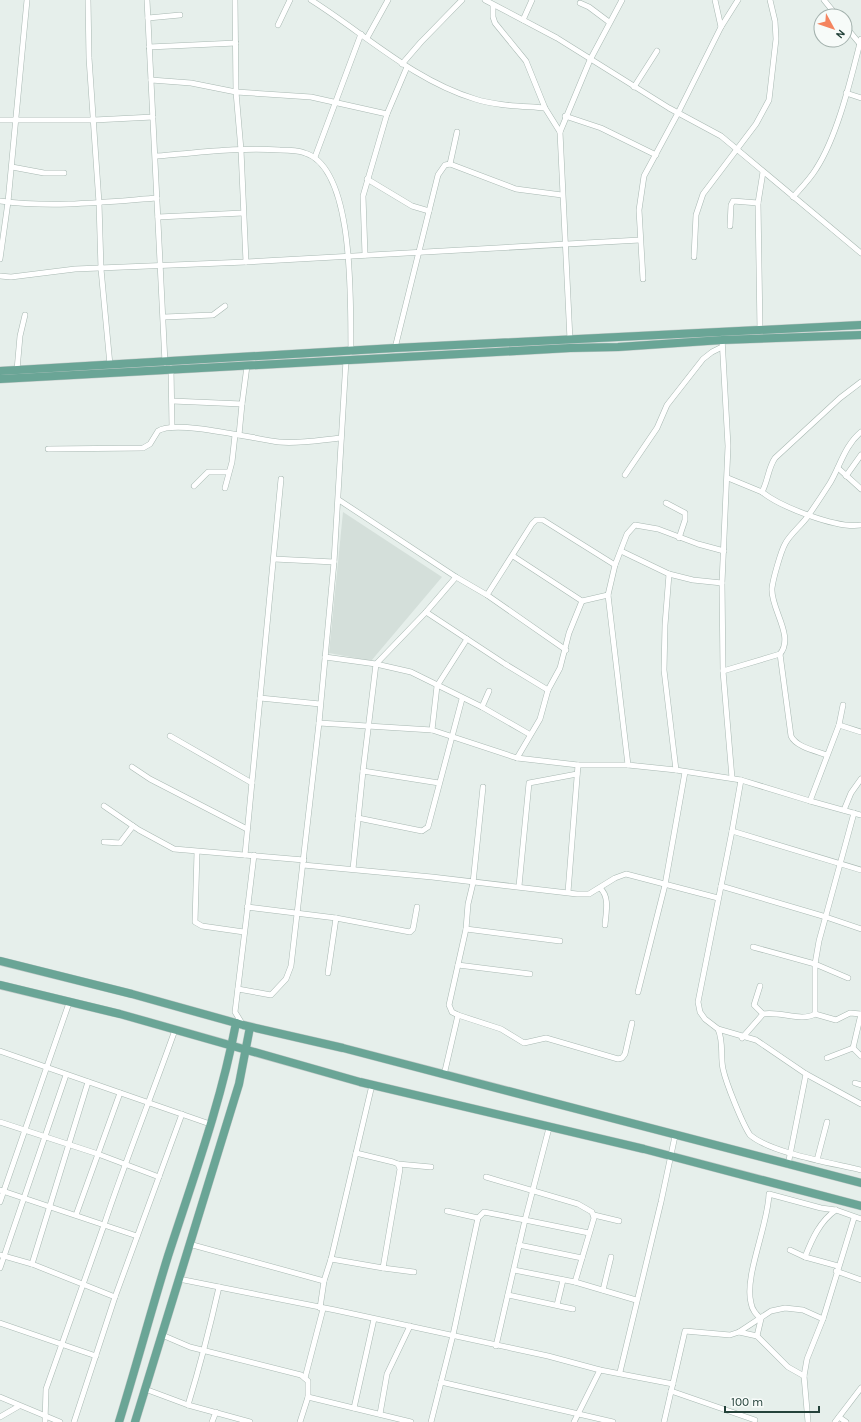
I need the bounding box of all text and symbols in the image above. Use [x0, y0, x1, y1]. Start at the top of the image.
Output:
north arrow [813, 8, 853, 48]
text: N [833, 27, 848, 41]
scale bar [725, 1388, 819, 1414]
text: 100 m [731, 1395, 763, 1409]

